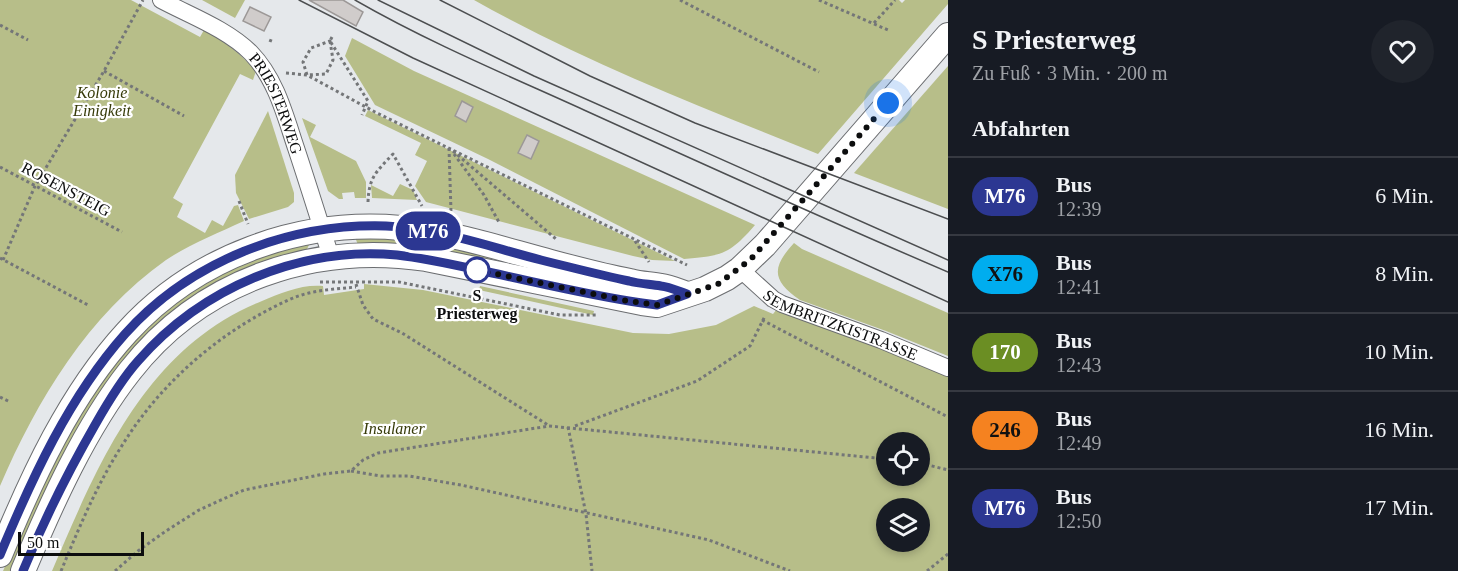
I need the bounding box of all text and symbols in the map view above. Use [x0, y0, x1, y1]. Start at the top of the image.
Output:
button: heart [1371, 20, 1434, 83]
text: S Priesterweg [972, 24, 1136, 55]
street label: PRIESTERWEG [246, 49, 306, 157]
text: Zu Fuß · 3 Min. · 200 m [972, 62, 1168, 84]
park label: Kolonie Einigkeit [72, 84, 131, 120]
your location [873, 88, 903, 118]
text: Abfahrten [972, 116, 1070, 141]
street label: ROSENSTEIG [19, 159, 114, 220]
text: Bus [1056, 172, 1091, 197]
text: 6 Min. [1375, 183, 1434, 208]
text: M76 [985, 184, 1025, 208]
text: 12:39 [1056, 198, 1102, 220]
line badge: M76 [394, 212, 462, 250]
text: M76 [408, 219, 448, 243]
text: Bus [1056, 250, 1091, 275]
marker: S Priesterweg [464, 257, 490, 283]
text: 8 Min. [1375, 261, 1434, 286]
text: X76 [987, 262, 1023, 286]
text: 12:41 [1056, 276, 1102, 298]
street label: SEMBRITZKISTRASSE [760, 286, 920, 363]
place label: S Priesterweg [437, 287, 517, 323]
text: Bus [1056, 328, 1091, 353]
text: 10 Min. [1364, 339, 1434, 364]
text: 170 [989, 340, 1021, 364]
text: 12:43 [1056, 354, 1102, 376]
text: Bus [1056, 406, 1091, 431]
text: 16 Min. [1364, 417, 1434, 442]
text: 246 [989, 418, 1021, 442]
park label: Insulaner [362, 420, 425, 437]
map controls [876, 432, 930, 552]
button: locate [876, 432, 930, 486]
text: 12:49 [1056, 432, 1102, 454]
text: Bus [1056, 484, 1091, 509]
text: 17 Min. [1364, 495, 1434, 520]
text: M76 [985, 496, 1025, 520]
button: layers [876, 498, 930, 552]
text: 12:50 [1056, 510, 1102, 532]
scale bar [18, 529, 144, 556]
text: 50 m [27, 534, 59, 551]

